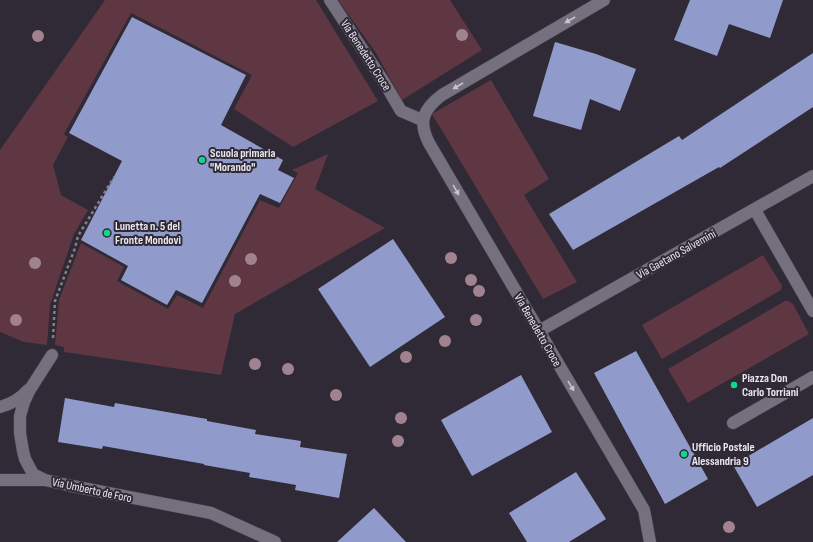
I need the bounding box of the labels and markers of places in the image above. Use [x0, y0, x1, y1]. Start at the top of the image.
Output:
place label: Scuola primaria "Morando" [210, 146, 276, 175]
marker: Scuola primaria "Morando" [197, 155, 207, 165]
place label: Lunetta n. 5 del Fronte Mondovì [115, 219, 182, 248]
marker: Lunetta n. 5 del Fronte Mondovì [102, 228, 112, 238]
place label: Piazza Don Carlo Torriani [742, 371, 798, 400]
marker: Piazza Don Carlo Torriani [729, 380, 739, 390]
place label: Ufficio Postale Alessandria 9 [691, 440, 755, 469]
marker: Ufficio Postale Alessandria 9 [679, 449, 689, 459]

